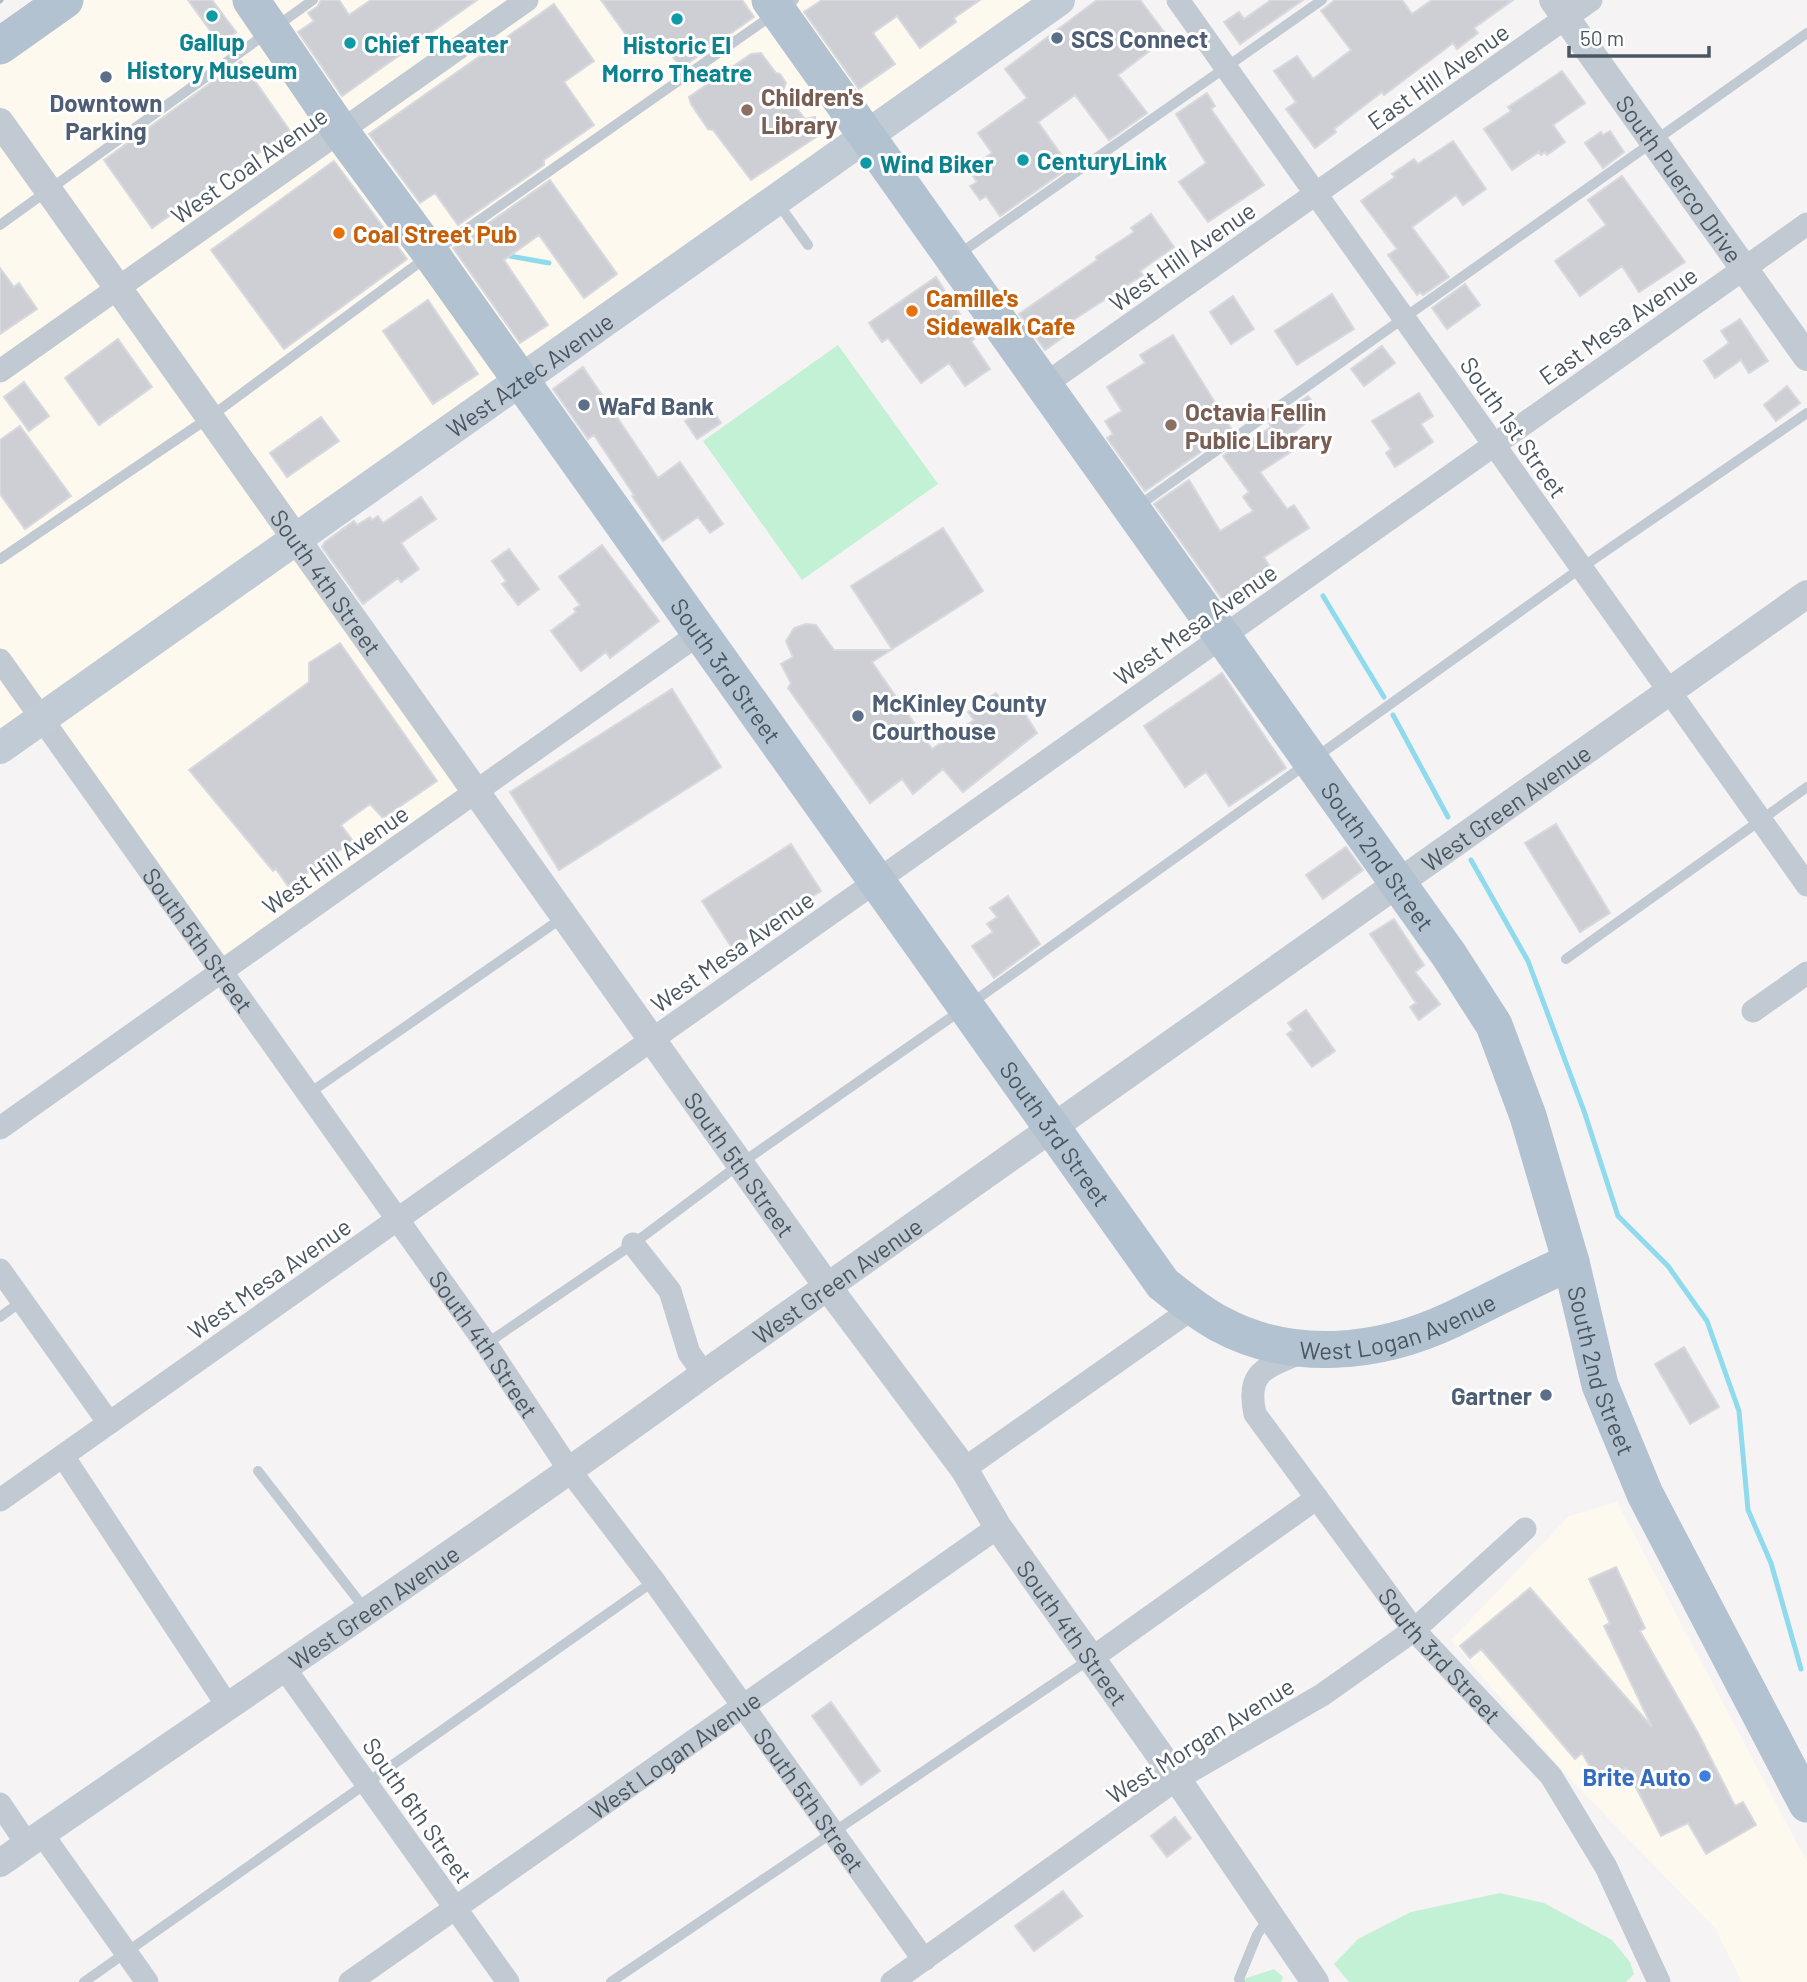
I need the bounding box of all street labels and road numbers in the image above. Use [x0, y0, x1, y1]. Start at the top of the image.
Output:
street label: East Hill Avenue [1362, 17, 1514, 135]
street label: South Puerco Drive [1611, 89, 1749, 268]
street label: West Coal Avenue [165, 100, 333, 230]
street label: West Hill Avenue [1103, 195, 1261, 317]
street label: East Mesa Avenue [1533, 260, 1703, 390]
street label: West Aztec Avenue [440, 305, 618, 443]
street label: South 1st Street [1455, 351, 1573, 503]
street label: South 4th Street [265, 503, 388, 660]
street label: West Mesa Avenue [1108, 557, 1282, 691]
street label: South 3rd Street [665, 592, 788, 748]
street label: West Green Avenue [1415, 737, 1596, 877]
street label: South 2nd Street [1316, 776, 1441, 936]
street label: West Hill Avenue [256, 798, 414, 920]
street label: South 5th Street [137, 862, 260, 1018]
street label: West Mesa Avenue [645, 884, 819, 1018]
street label: South 3rd Street [994, 1055, 1117, 1211]
street label: South 5th Street [679, 1086, 802, 1242]
street label: West Green Avenue [747, 1210, 927, 1350]
street label: West Mesa Avenue [182, 1211, 356, 1345]
street label: South 4th Street [424, 1265, 545, 1423]
street label: South 2nd Street [1563, 1283, 1642, 1459]
street label: West Logan Avenue [1298, 1286, 1500, 1364]
street label: West Green Avenue [283, 1538, 464, 1675]
street label: South 4th Street [1011, 1554, 1134, 1711]
street label: South 3rd Street [1373, 1582, 1508, 1729]
street label: West Morgan Avenue [1101, 1671, 1299, 1809]
street label: West Logan Avenue [582, 1684, 766, 1825]
street label: South 5th Street [748, 1721, 871, 1877]
street label: South 6th Street [357, 1732, 479, 1888]

